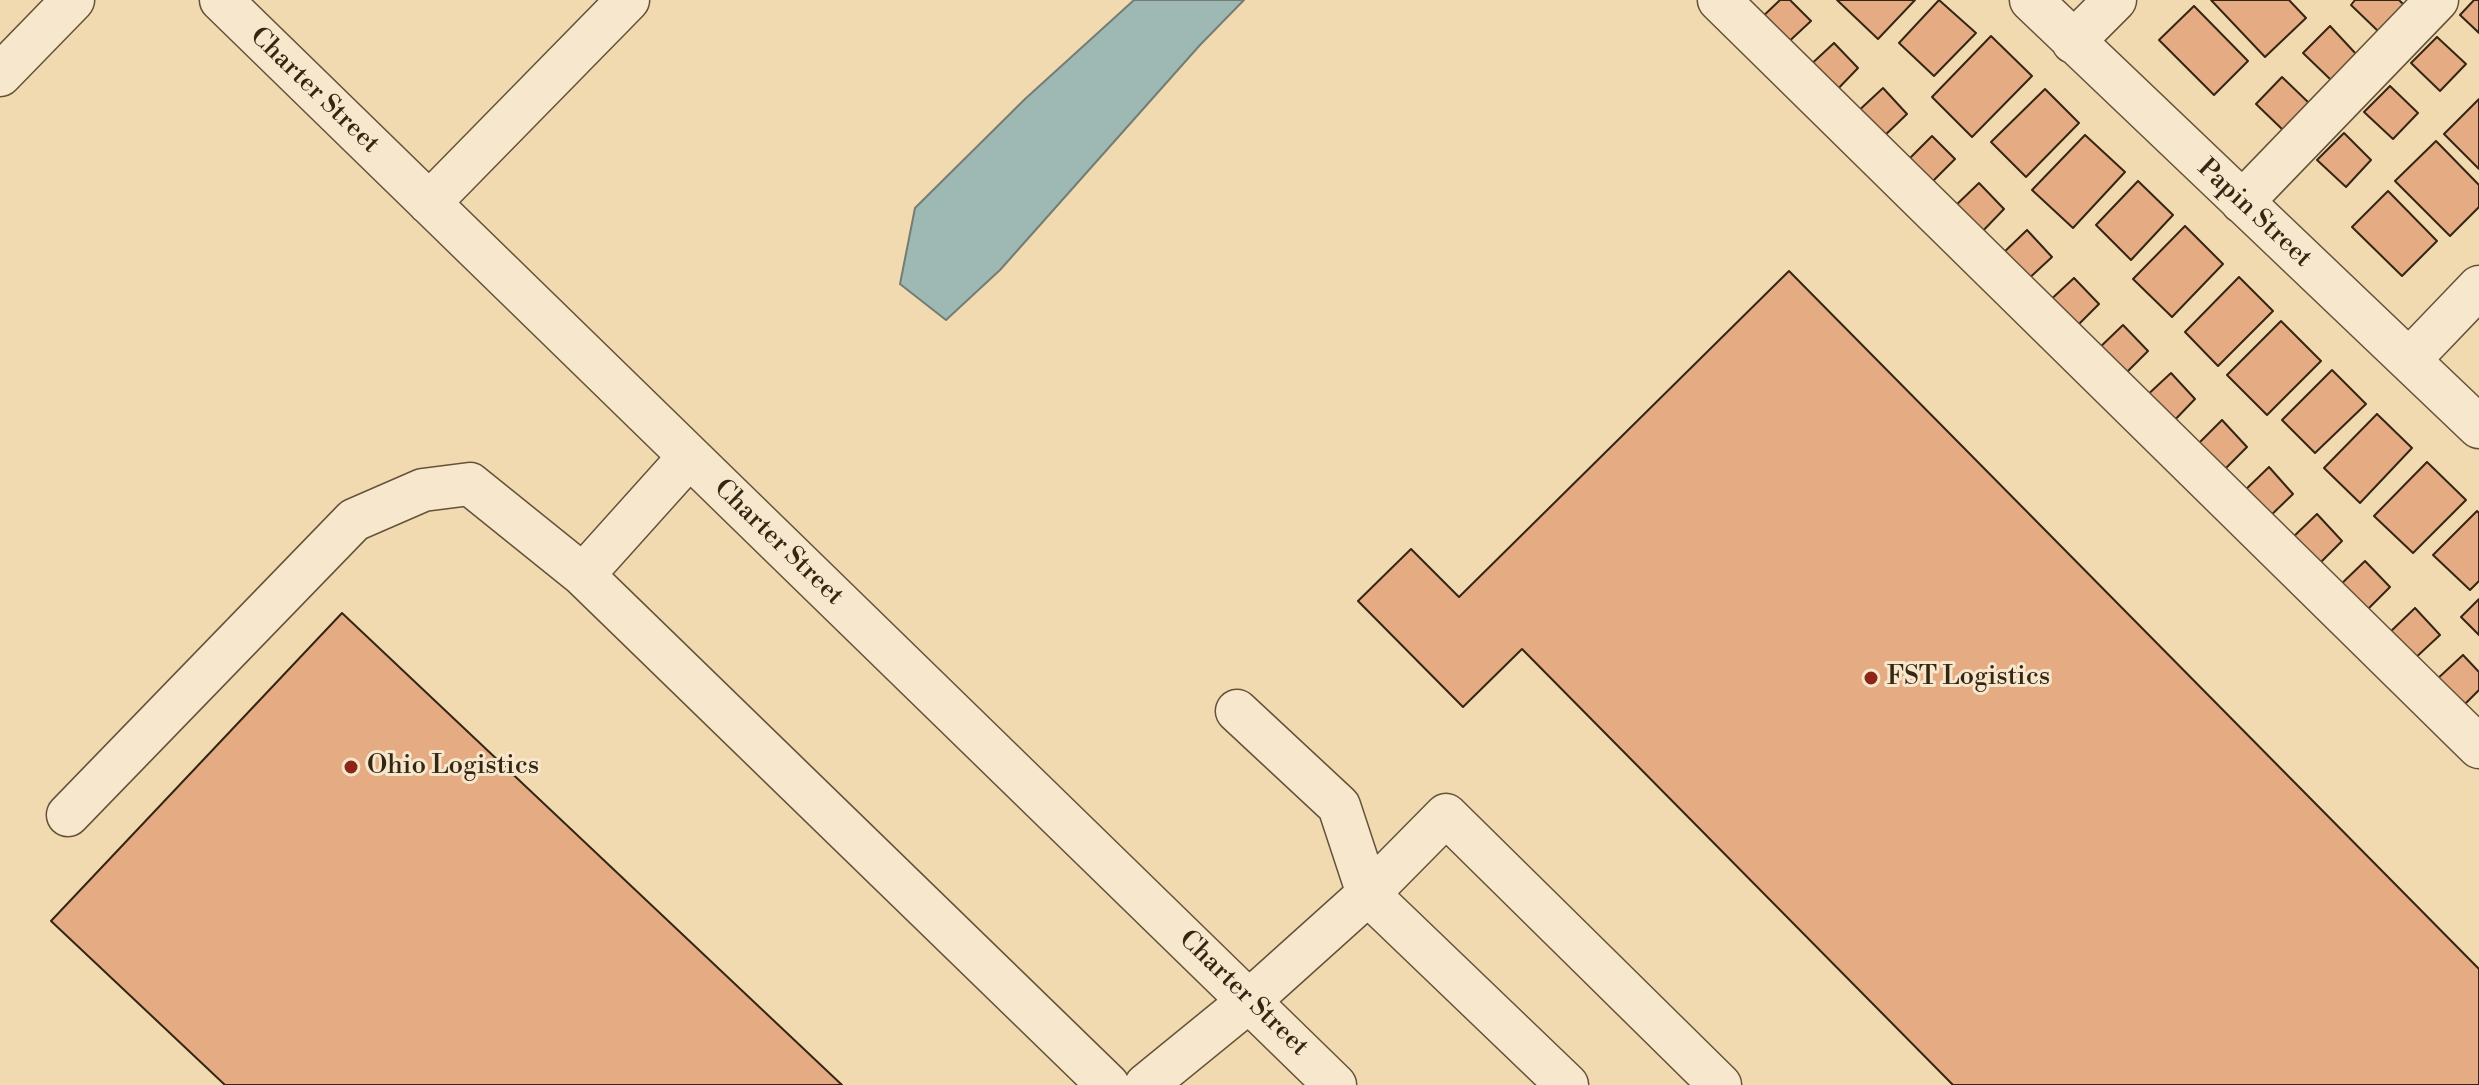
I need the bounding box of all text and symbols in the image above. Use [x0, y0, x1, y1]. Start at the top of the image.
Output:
street label: Charter Street [243, 21, 385, 161]
street label: Papin Street [2190, 153, 2318, 275]
street label: Charter Street [707, 473, 849, 613]
place label: FST Logistics [1887, 662, 2050, 694]
marker: FST Logistics [1862, 669, 1880, 687]
place label: Ohio Logistics [367, 751, 539, 783]
marker: Ohio Logistics [342, 758, 360, 776]
street label: Charter Street [1172, 924, 1314, 1064]

